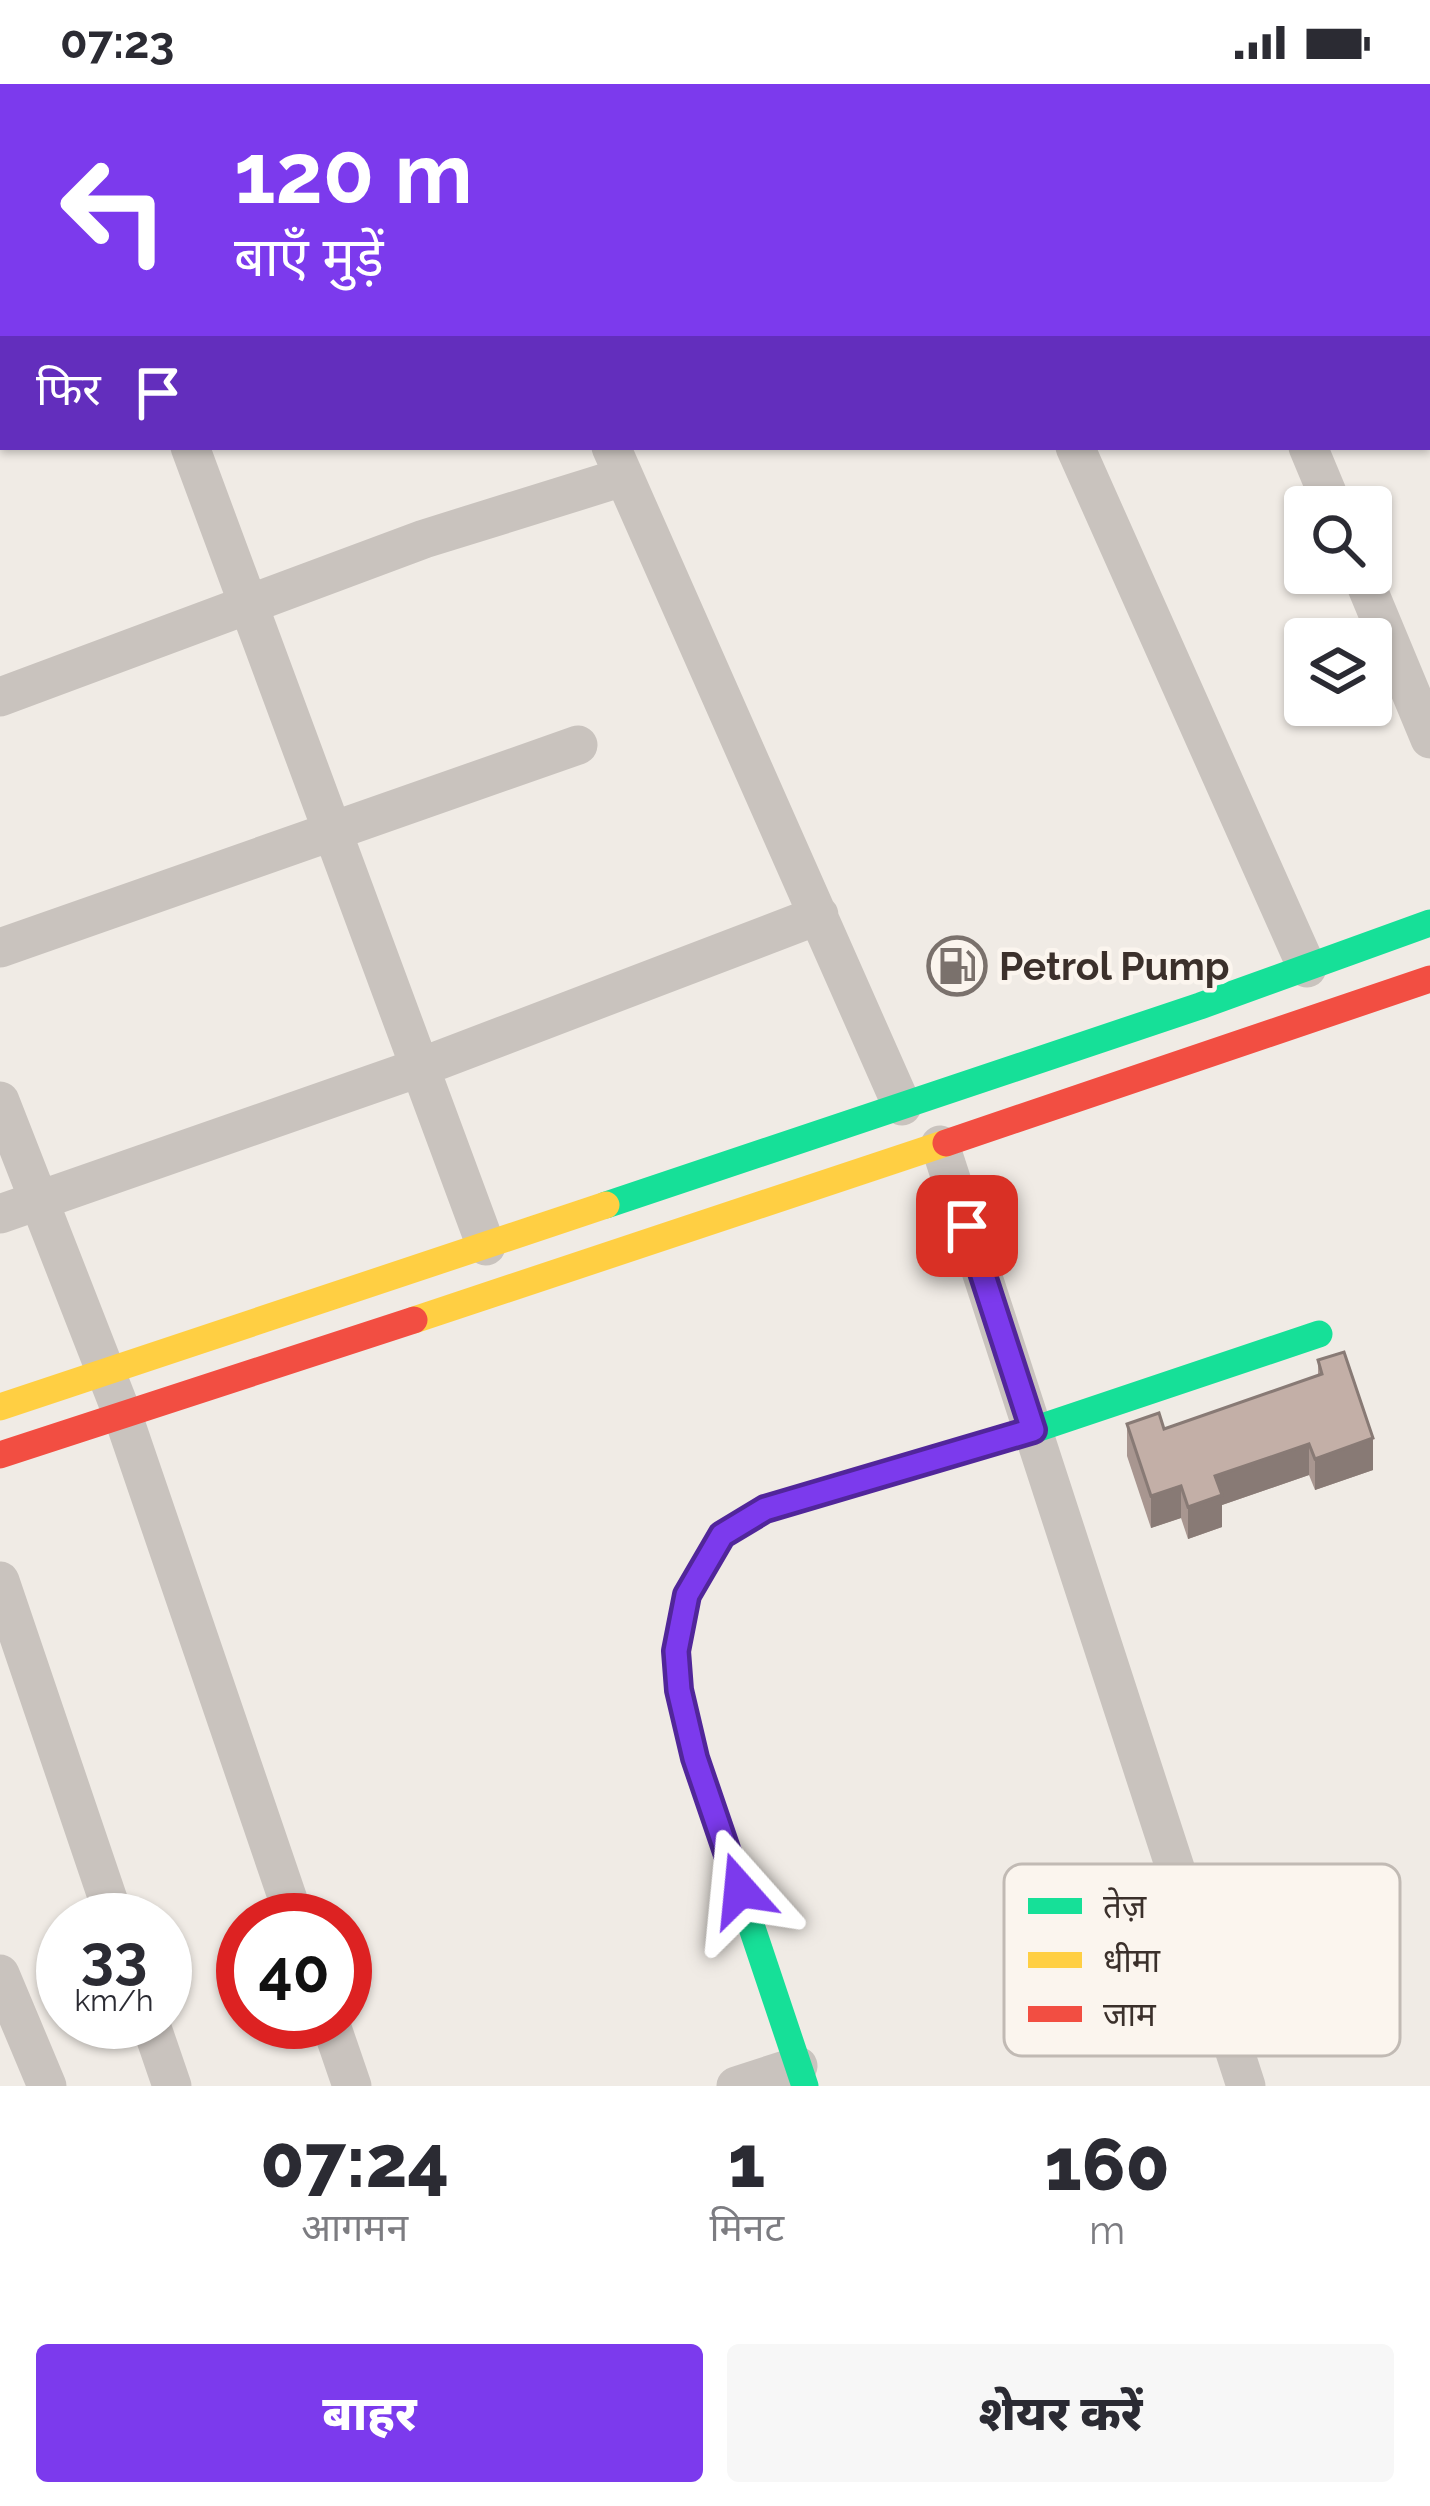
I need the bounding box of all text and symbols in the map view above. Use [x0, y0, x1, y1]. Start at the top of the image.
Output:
text: 07:23 [60, 16, 174, 69]
text: 120 m [234, 124, 473, 223]
icon: left [36, 132, 192, 288]
text: बाएँ मुड़ें [234, 225, 384, 289]
icon: arrive [125, 360, 191, 426]
text: फिर [36, 363, 101, 416]
map controls [1284, 486, 1392, 726]
button: search [1284, 486, 1392, 594]
button: layers [1284, 618, 1392, 726]
fuel station icon: Petrol Pump [926, 935, 988, 997]
place label: Petrol Pump [999, 943, 1230, 989]
pin [916, 1175, 1018, 1277]
icon: arrive [934, 1193, 1000, 1259]
position arrow [677, 1827, 803, 1953]
legend [1004, 1864, 1400, 2056]
text: तेज़ [1103, 1887, 1147, 1926]
speed limit sign: 40 [216, 1893, 372, 2049]
text: 33 [81, 1921, 147, 1991]
text: धीमा [1103, 1941, 1162, 1980]
text: km/h [74, 1983, 154, 2018]
text: जाम [1103, 1995, 1157, 2034]
text: 07:24 [260, 2119, 449, 2204]
text: 1 [728, 2119, 765, 2204]
text: 160 [1044, 2122, 1170, 2207]
text: आगमन [301, 2204, 408, 2250]
text: मिनट [709, 2204, 784, 2250]
text: m [1089, 2207, 1125, 2253]
button: बाहर [36, 2344, 703, 2482]
button: शेयर करें [727, 2344, 1394, 2482]

